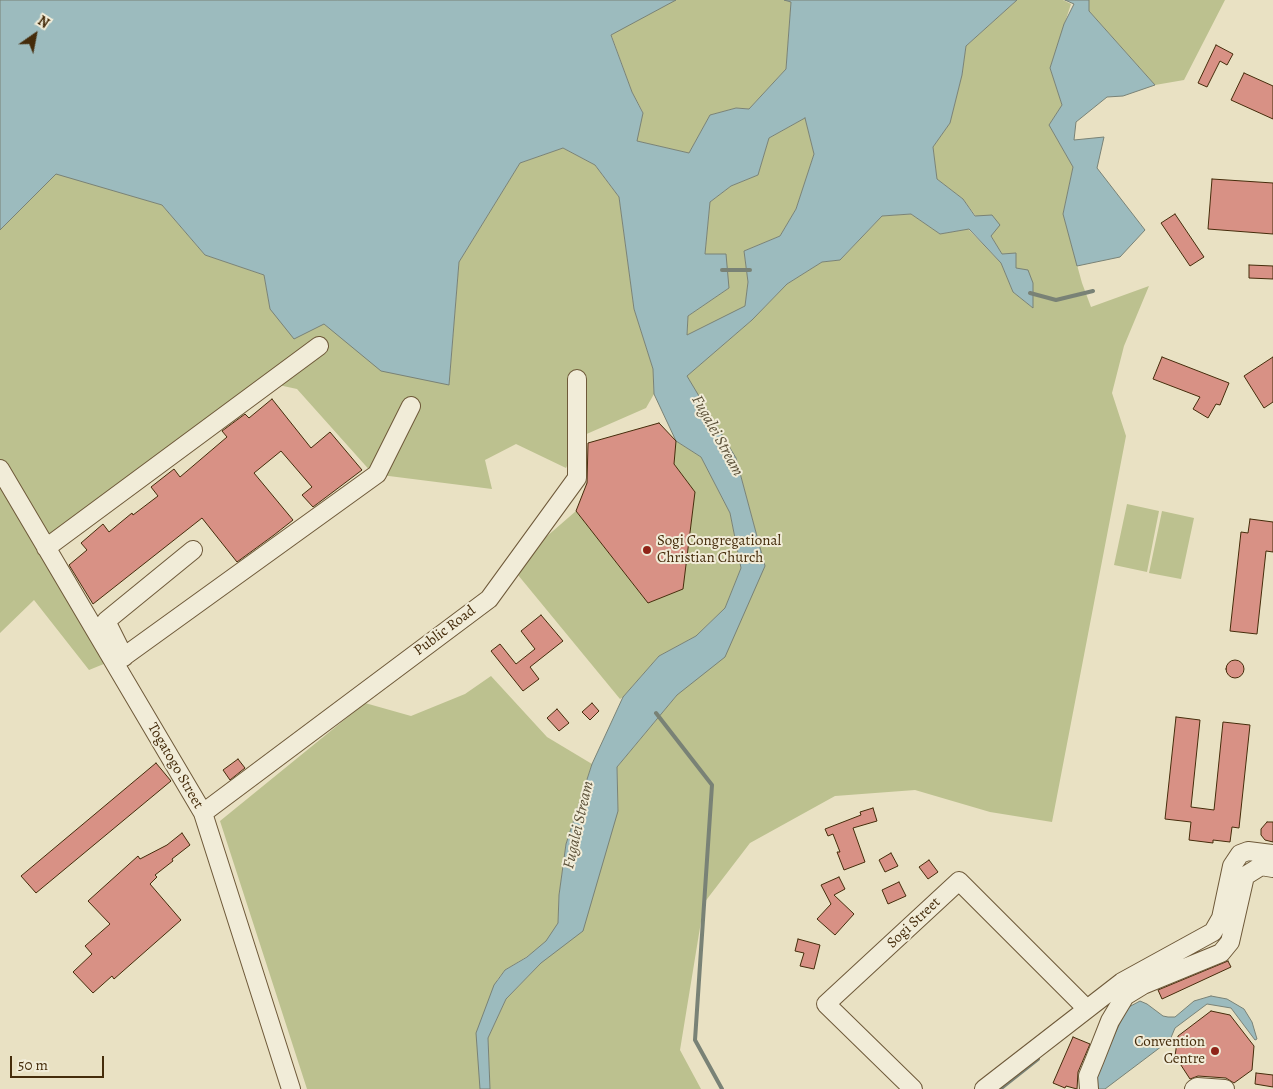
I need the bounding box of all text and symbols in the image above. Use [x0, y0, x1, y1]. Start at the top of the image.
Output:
north arrow [10, 10, 60, 60]
text: N [34, 11, 53, 33]
water label: Fugalei Stream [687, 392, 747, 480]
place label: Sogi Congregational Christian Church [657, 532, 781, 567]
marker: Sogi Congregational Christian Church [641, 544, 653, 556]
street label: Public Road [411, 602, 479, 660]
street label: Togatogo Street [143, 720, 207, 812]
water label: Fugalei Stream [560, 779, 598, 871]
street label: Sogi Street [883, 894, 945, 952]
place label: Convention Centre [1134, 1033, 1205, 1068]
marker: Convention Centre [1209, 1045, 1221, 1057]
scale bar [12, 1046, 106, 1078]
text: 50 m [18, 1055, 48, 1075]

